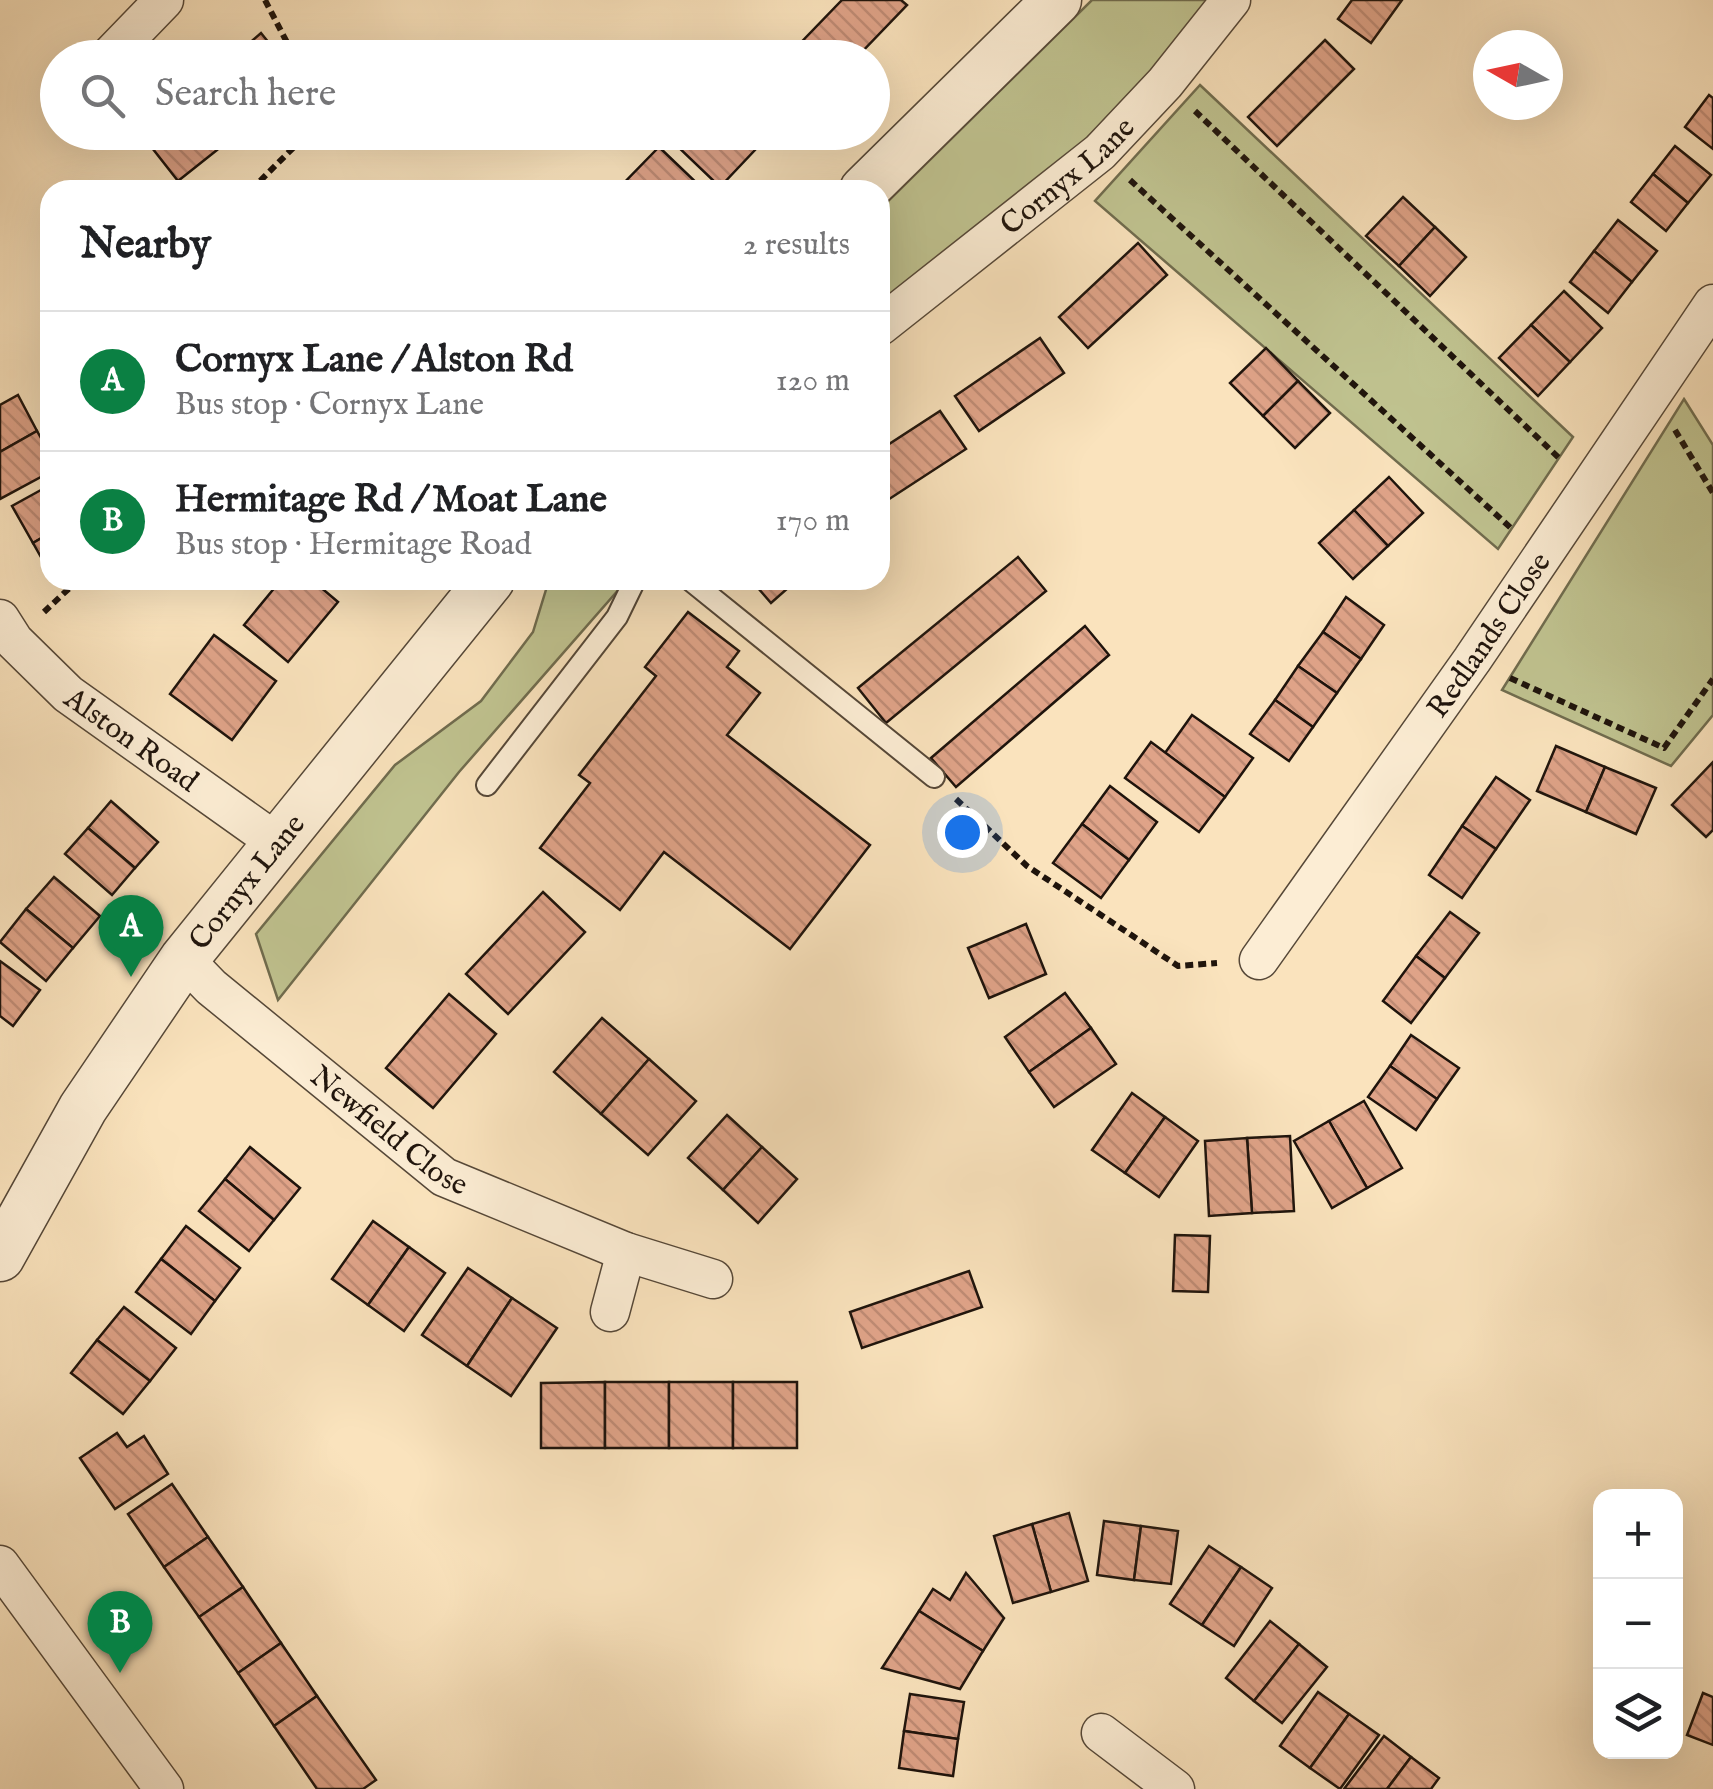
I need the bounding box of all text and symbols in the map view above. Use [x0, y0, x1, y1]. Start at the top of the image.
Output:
north arrow [1473, 30, 1563, 120]
search box [40, 40, 890, 150]
icon: search [75, 68, 130, 123]
text: Search here [155, 71, 336, 119]
street label: Cornyx Lane [993, 110, 1144, 245]
text: Nearby [80, 219, 211, 272]
text: 2 results [743, 225, 850, 266]
text: Cornyx Lane / Alston Rd [175, 337, 573, 385]
text: A [102, 361, 123, 402]
text: 120 m [776, 361, 850, 402]
text: Bus stop · Cornyx Lane [175, 385, 484, 426]
text: Hermitage Rd / Moat Lane [175, 477, 607, 525]
text: B [102, 501, 123, 542]
text: 170 m [776, 501, 850, 542]
text: Bus stop · Hermitage Road [175, 525, 532, 566]
street label: Redlands Close [1420, 546, 1560, 726]
street label: Alston Road [55, 680, 206, 802]
street label: Cornyx Lane [182, 807, 314, 959]
your location [937, 807, 988, 858]
pin: A [98, 894, 164, 977]
street label: Newfield Close [301, 1058, 472, 1205]
map controls [1593, 1489, 1683, 1759]
button: + [1593, 1489, 1683, 1579]
button: − [1593, 1579, 1683, 1669]
pin: B [88, 1590, 152, 1673]
button: layers [1593, 1669, 1683, 1759]

